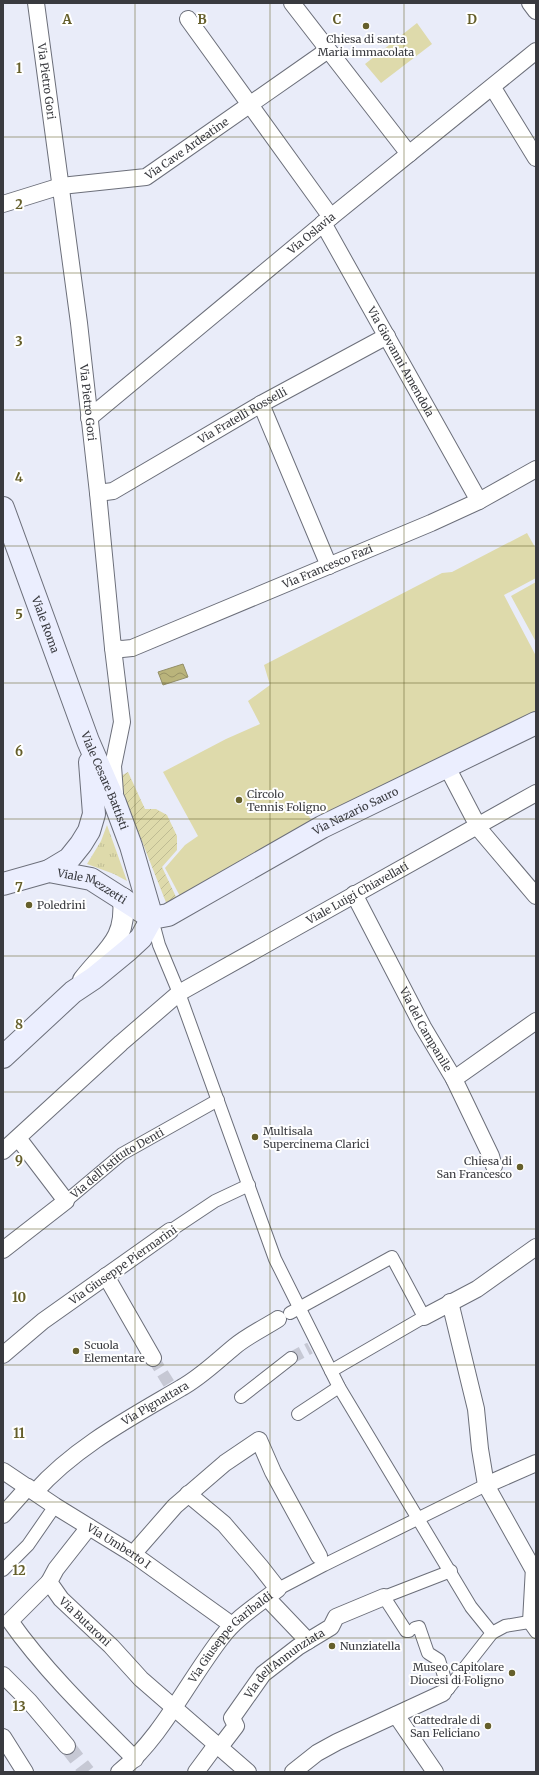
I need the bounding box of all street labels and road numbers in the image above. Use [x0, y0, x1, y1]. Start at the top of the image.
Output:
street label: Via Pietro Gori [34, 41, 59, 121]
street label: Via Cave Ardeatine [142, 114, 231, 183]
street label: Via Oslavia [284, 209, 338, 258]
street label: Via Giovanni Amendola [364, 303, 437, 419]
street label: Via Pietro Gori [77, 363, 99, 442]
street label: Via Fratelli Rosselli [195, 384, 290, 447]
street label: Via Francesco Fazi [279, 541, 375, 592]
street label: Viale Roma [28, 593, 62, 655]
street label: Viale Cesare Battisti [78, 729, 131, 832]
street label: Via Nazario Sauro [309, 784, 401, 838]
street label: Viale Luigi Chiavellati [303, 859, 411, 928]
street label: Viale Mezzetti [55, 866, 130, 907]
street label: Via del Campanile [396, 984, 455, 1074]
street label: Via dell'Istituto Denti [67, 1125, 167, 1202]
street label: Via Giuseppe Piermarini [66, 1222, 180, 1308]
street label: Via Pignattara [118, 1378, 191, 1429]
street label: Via Umberto I [84, 1520, 153, 1571]
street label: Via Giuseppe Garibaldi [185, 1588, 276, 1686]
street label: Via Butaroni [56, 1593, 114, 1650]
street label: Via dell'Annunziata [241, 1626, 327, 1702]

